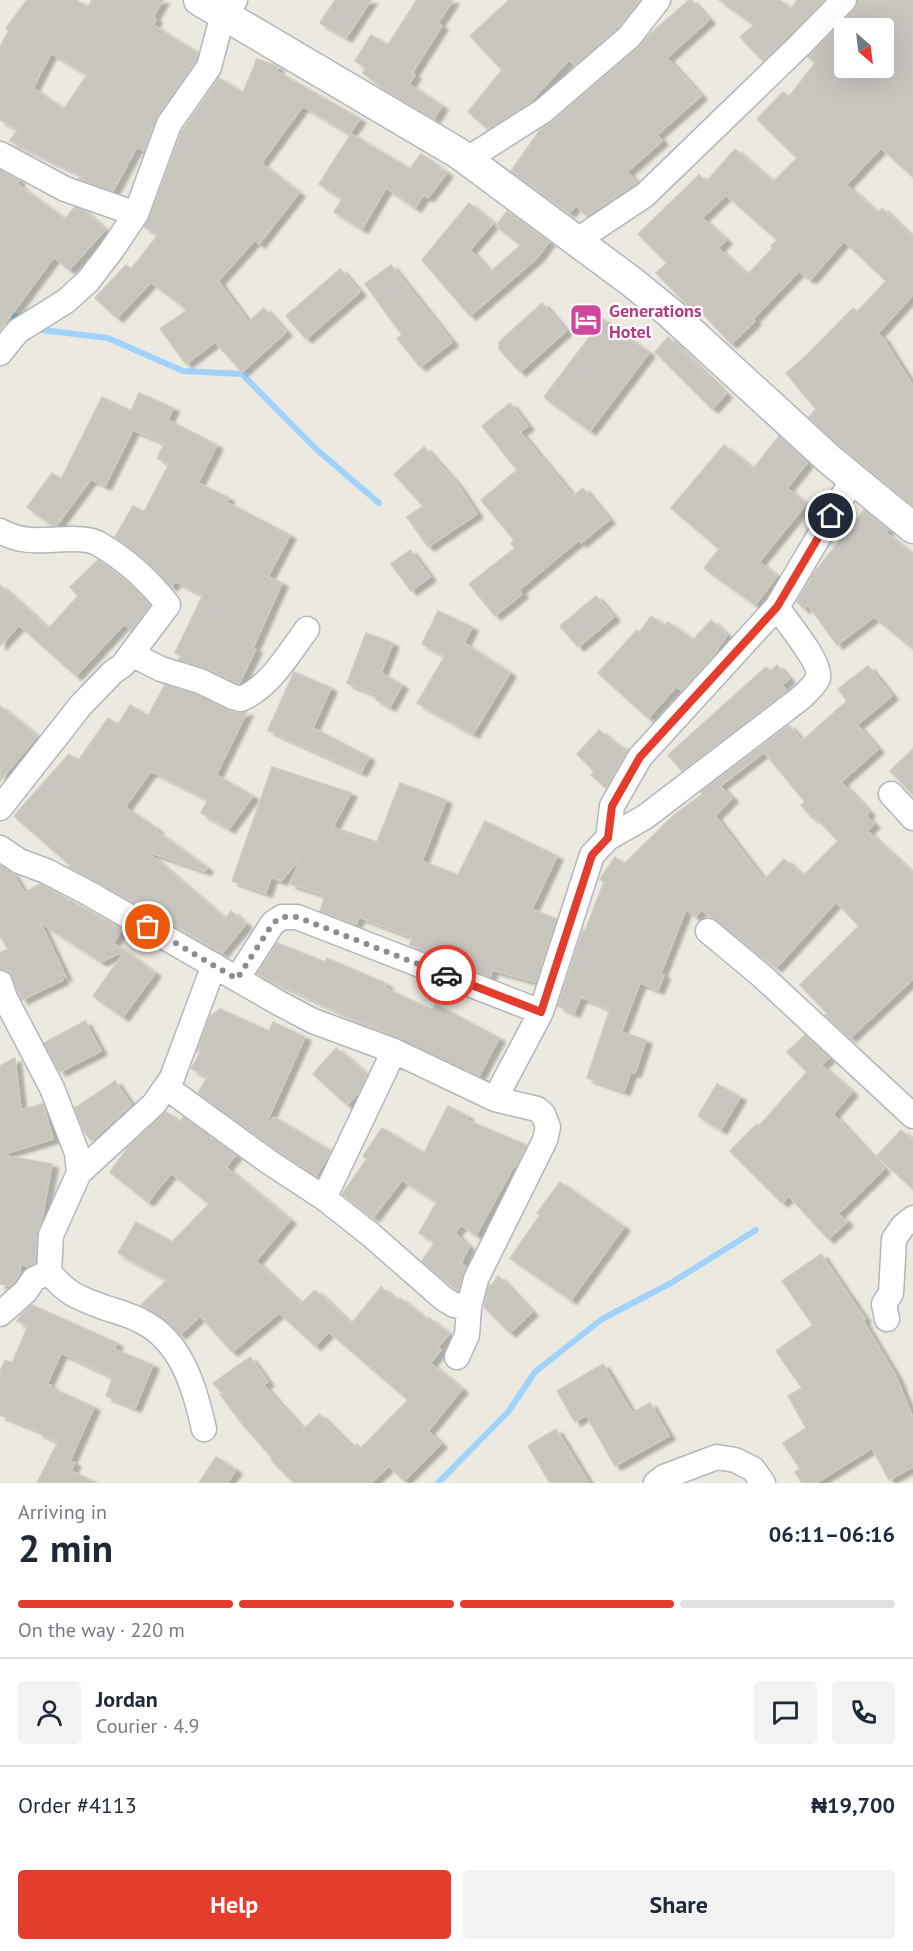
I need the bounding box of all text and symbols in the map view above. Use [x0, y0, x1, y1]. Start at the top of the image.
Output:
north arrow [834, 18, 894, 78]
map controls [834, 18, 894, 78]
place label: Generations Hotel [609, 299, 702, 343]
hotel icon: Generations Hotel [568, 302, 604, 338]
pin [805, 490, 856, 541]
icon: home [814, 499, 847, 532]
pin [122, 901, 173, 952]
icon: bag [131, 910, 164, 943]
courier [416, 945, 476, 1005]
icon: car [430, 959, 463, 992]
text: Arriving in [18, 1499, 107, 1525]
text: 06:11–06:16 [769, 1520, 895, 1548]
text: 2 min [18, 1522, 113, 1573]
text: On the way · 220 m [18, 1617, 185, 1643]
button: person [18, 1681, 81, 1744]
button: chat [754, 1681, 817, 1744]
button: phone [832, 1681, 895, 1744]
text: Jordan [96, 1685, 158, 1713]
text: Courier · 4.9 [96, 1713, 199, 1739]
text: Order #4113 [18, 1791, 137, 1819]
text: ₦19,700 [811, 1791, 895, 1819]
button: Help [18, 1870, 451, 1939]
button: Share [463, 1870, 895, 1939]

